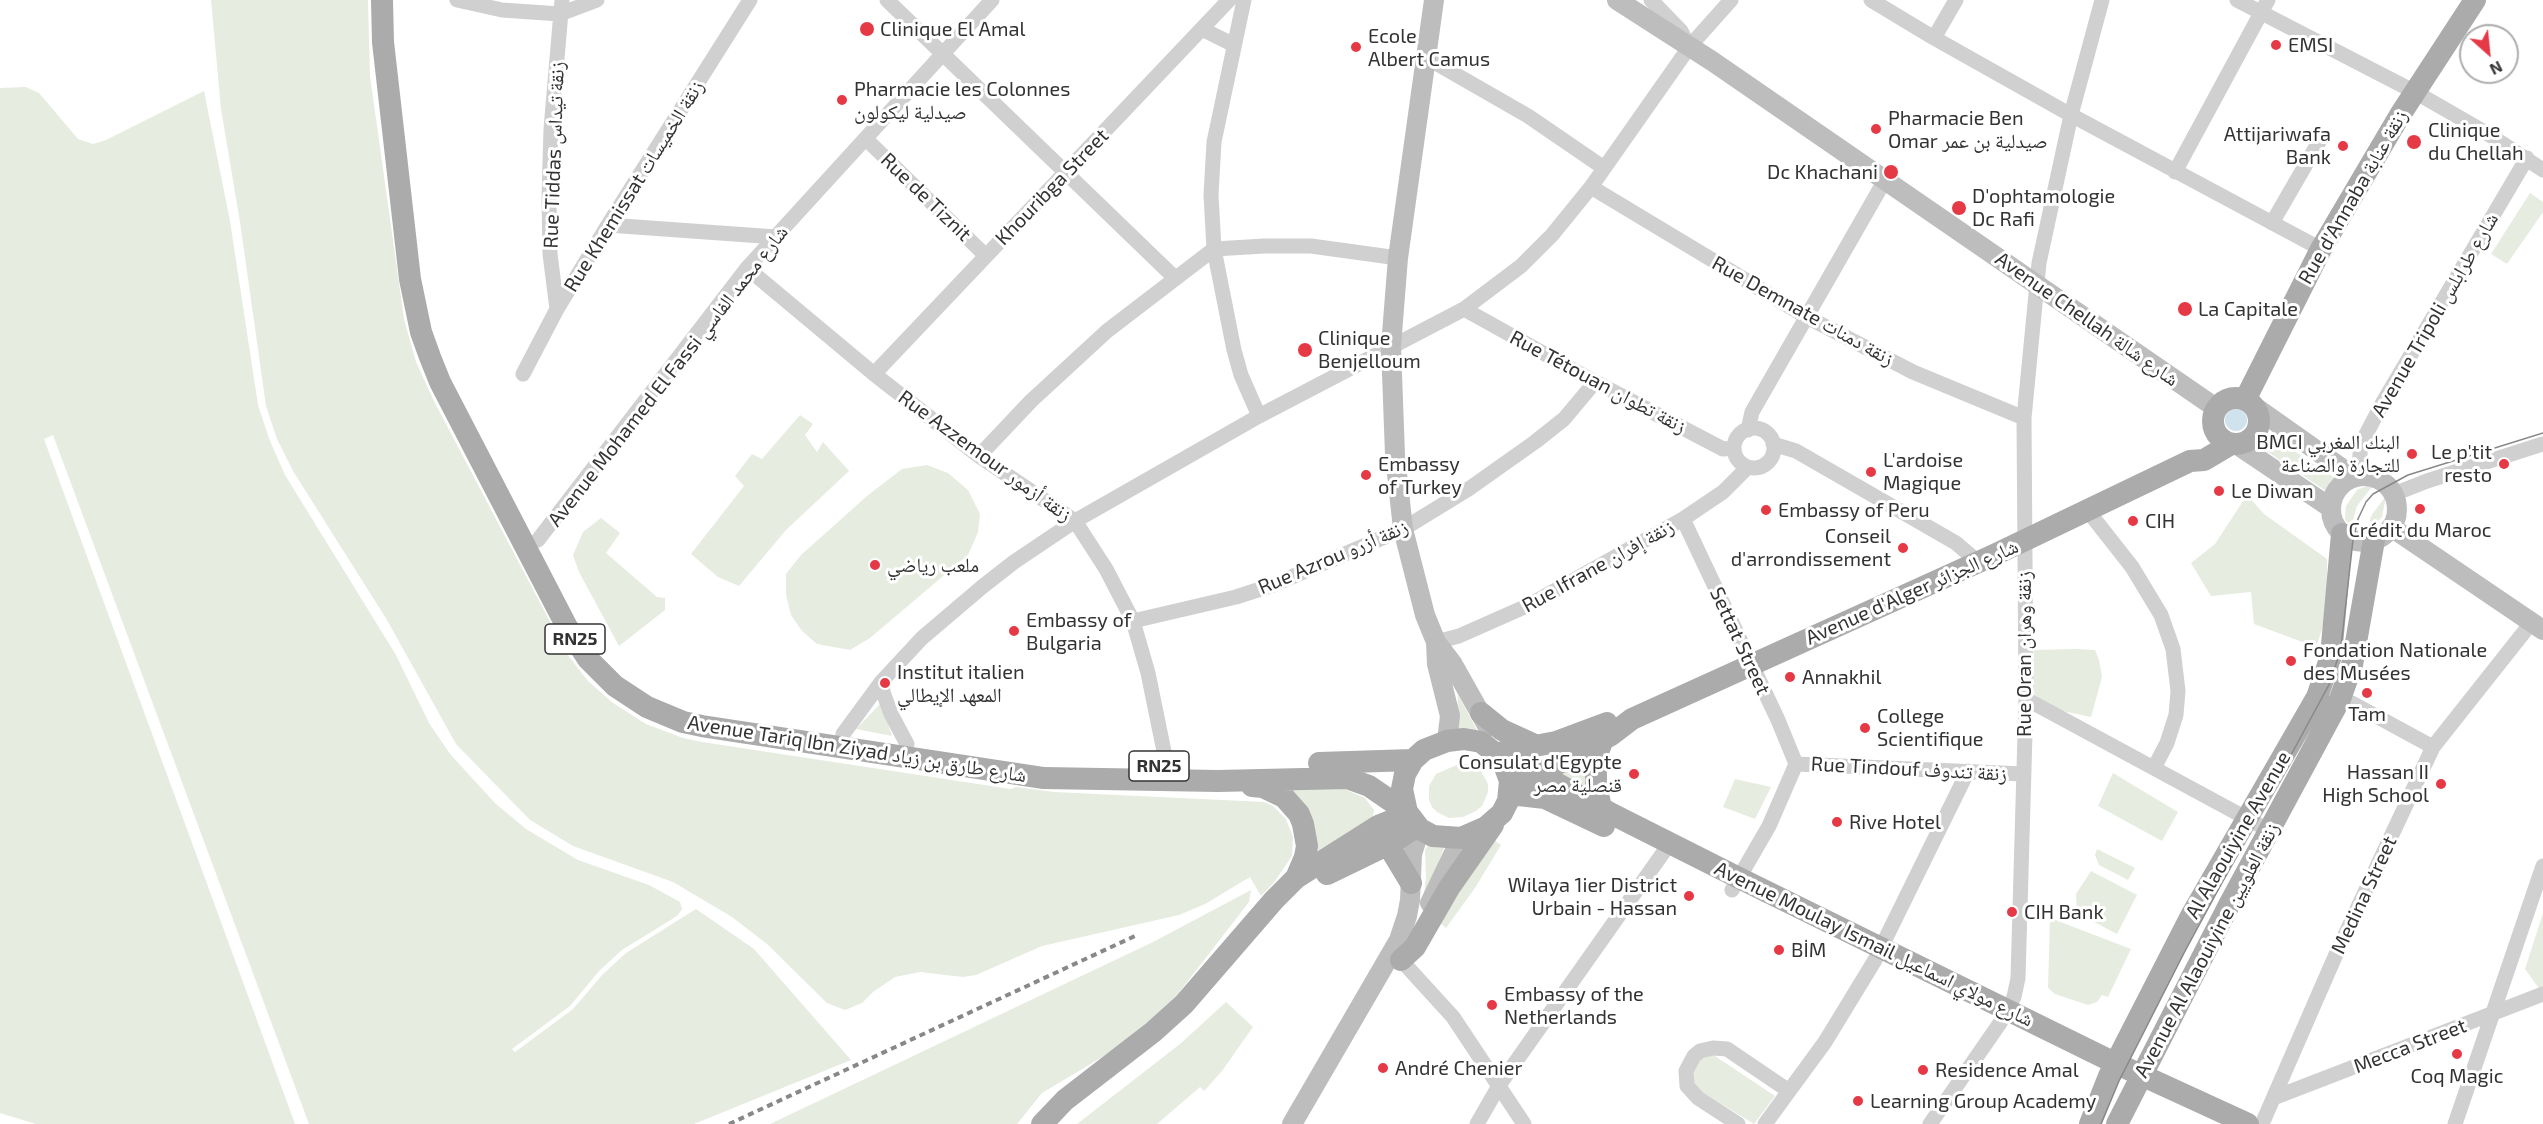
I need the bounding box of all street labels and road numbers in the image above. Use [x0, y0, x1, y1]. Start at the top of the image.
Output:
street label: Rue Tiddas زنقة تيداس [539, 61, 569, 249]
street label: Rue Khemissat زنقة الخميسات [559, 76, 709, 296]
street label: Rue d'Annaba زنقة عنابة [2293, 106, 2413, 288]
street label: Khouribga Street [990, 124, 1114, 250]
street label: Rue de Tiznit [876, 148, 976, 246]
street label: Avenue Tripoli شارع طرابلس [2367, 209, 2503, 421]
street label: Avenue Mohamed El Fassi شارع محمد الفاسي [543, 221, 793, 531]
street label: Avenue Chellah شارع شالة [1991, 247, 2183, 391]
street label: Rue Demnate زنقة دمنات [1708, 251, 1898, 371]
street label: Rue Tétouan زنقة تطوان [1506, 325, 1690, 439]
street label: Rue Azzemour زنقة أزمور [894, 385, 1076, 527]
street label: Rue Ifrane زنقة إفران [1518, 514, 1678, 618]
street label: Rue Azrou زنقة أزرو [1254, 515, 1412, 599]
street label: Avenue d'Alger شارع الجزائر [1802, 534, 2022, 650]
street label: Rue Oran زنقة وهران [2012, 571, 2036, 737]
street label: Settat Street [1705, 583, 1775, 699]
road number: RN25 [545, 624, 605, 654]
street label: Avenue Tariq Ibn Ziyad شارع طارق بن زياد [686, 710, 1028, 788]
street label: Al Alaouiyine Avenue [2180, 747, 2296, 923]
road number: RN25 [1129, 751, 1189, 781]
street label: Rue Tindouf زنقة تندوف [1810, 752, 2008, 786]
street label: Avenue Al Alaouiyine زنقة العلويين [2129, 818, 2285, 1082]
street label: Medina Street [2326, 832, 2402, 958]
street label: Avenue Moulay Ismail شارع مولاي اسماعيل [1711, 856, 2037, 1032]
street label: Mecca Street [2350, 1014, 2470, 1078]

